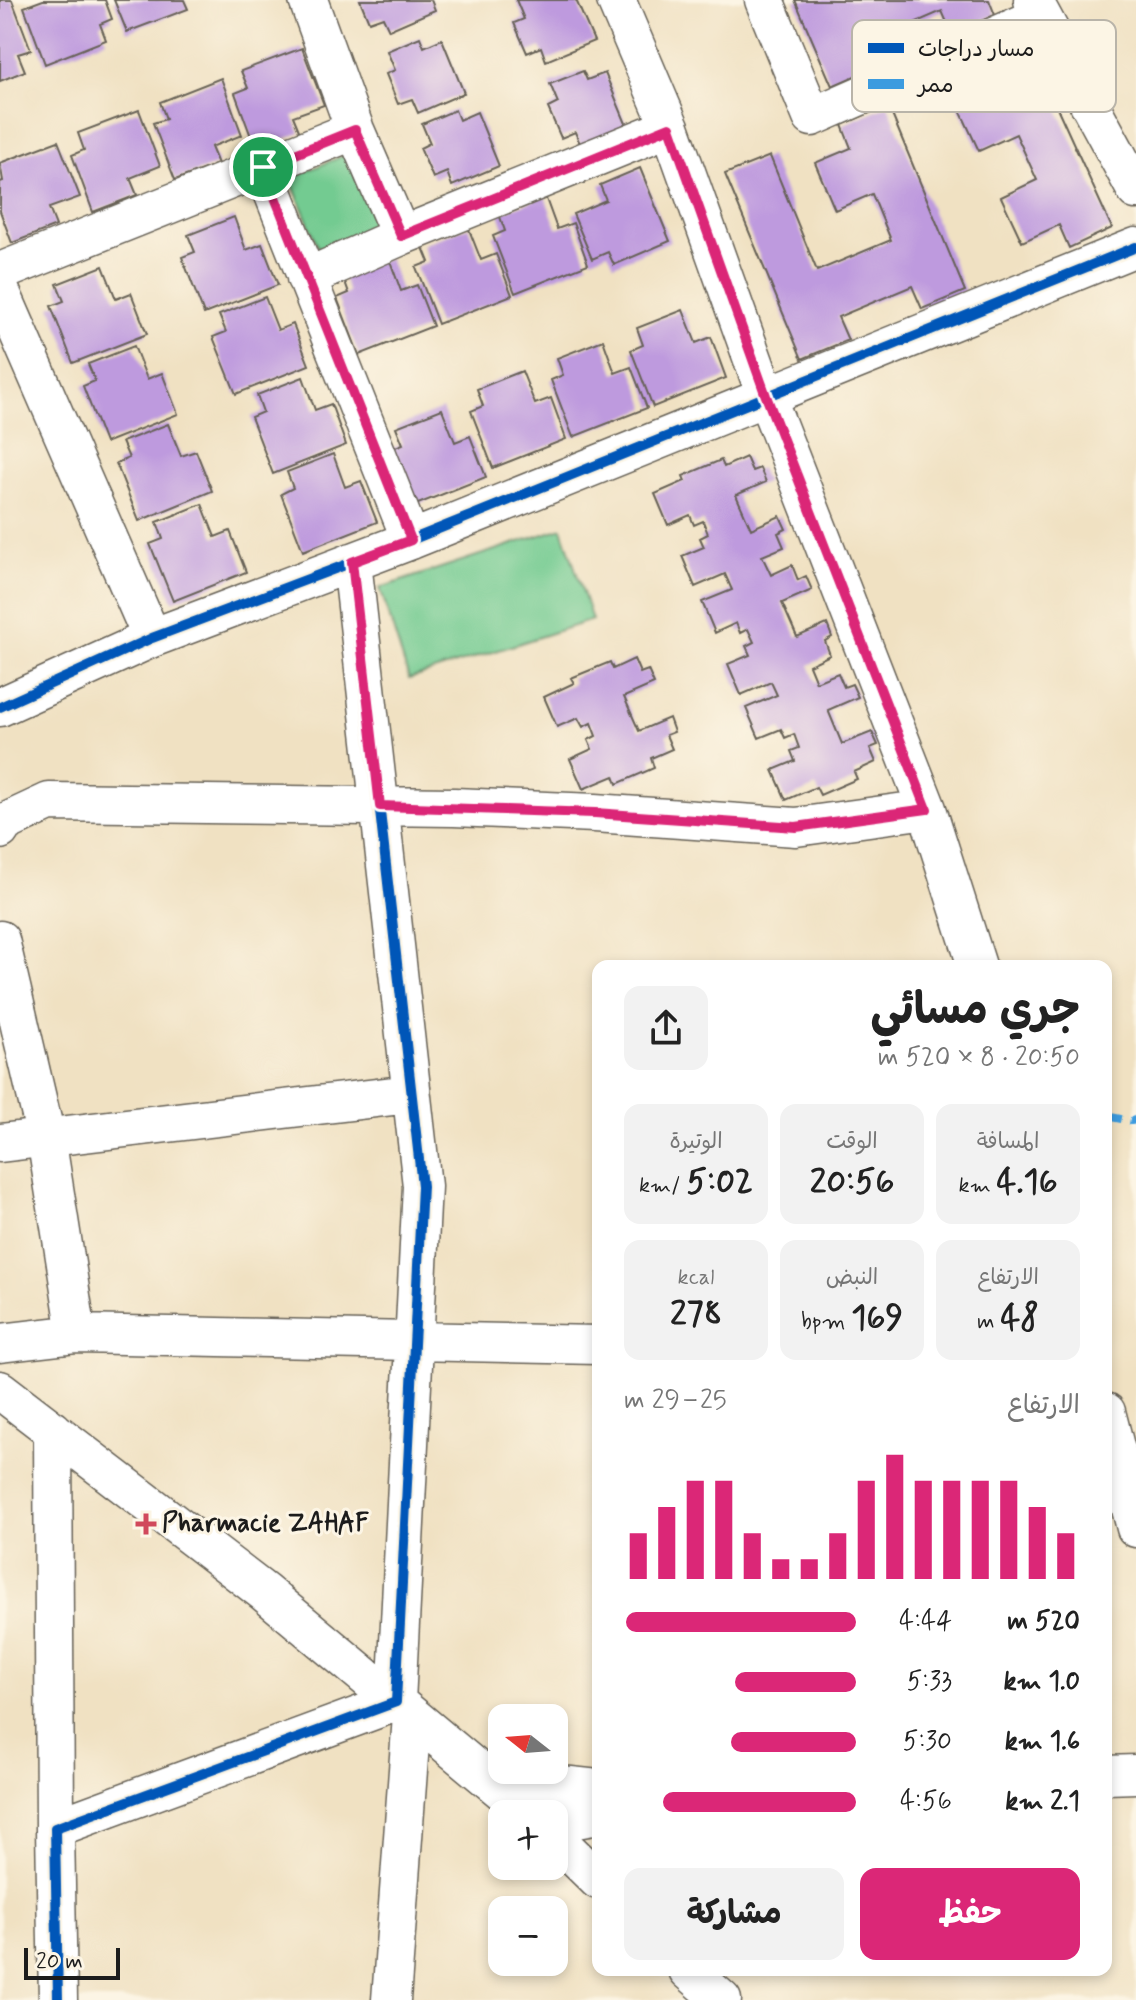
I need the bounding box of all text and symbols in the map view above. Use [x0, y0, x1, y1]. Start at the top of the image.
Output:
legend [852, 20, 1116, 112]
text: مسار دراجات [918, 36, 1034, 64]
text: ممر [916, 72, 954, 100]
pin [229, 133, 297, 201]
icon: arrive [241, 145, 285, 189]
text: جري مسائي [870, 982, 1080, 1040]
button: share [624, 986, 708, 1070]
text: 20:50 · 8 × 520 m [878, 1041, 1080, 1075]
text: الوتيرة [669, 1128, 723, 1156]
text: الوقت [826, 1128, 878, 1156]
text: المسافة [977, 1128, 1039, 1156]
text: 5:02 [687, 1160, 753, 1205]
text: 20:56 [810, 1160, 894, 1205]
text: 4.16 [997, 1160, 1057, 1205]
text: /km [639, 1172, 687, 1200]
text: km [959, 1172, 997, 1200]
text: kcal [678, 1264, 714, 1292]
text: النبض [826, 1264, 878, 1292]
text: الارتفاع [977, 1264, 1039, 1292]
text: 278 [670, 1292, 722, 1337]
text: 169 [851, 1296, 903, 1341]
text: 48 [1001, 1296, 1039, 1341]
text: bpm [801, 1308, 851, 1336]
text: m [977, 1308, 1001, 1336]
text: 25–29 m [624, 1384, 727, 1418]
text: الارتفاع [1007, 1389, 1080, 1423]
place label: Pharmacie ZAHAF [162, 1507, 369, 1541]
marker: Pharmacie ZAHAF [137, 1515, 155, 1533]
text: 4:44 [899, 1605, 952, 1639]
text: 520 m [1007, 1605, 1080, 1639]
text: 5:33 [907, 1665, 952, 1699]
text: 1.0 km [1003, 1665, 1080, 1699]
north arrow [488, 1704, 568, 1784]
map controls [488, 1704, 568, 1976]
text: 5:30 [903, 1725, 952, 1759]
text: 1.6 km [1005, 1725, 1080, 1759]
text: 4:56 [900, 1785, 952, 1819]
text: 2.1 km [1005, 1785, 1080, 1819]
button: + [488, 1800, 568, 1880]
button: مشاركة [624, 1868, 844, 1960]
button: حفظ [860, 1868, 1080, 1960]
button: − [488, 1896, 568, 1976]
scale bar [24, 1944, 120, 1980]
text: 20 m [36, 1948, 83, 1976]

